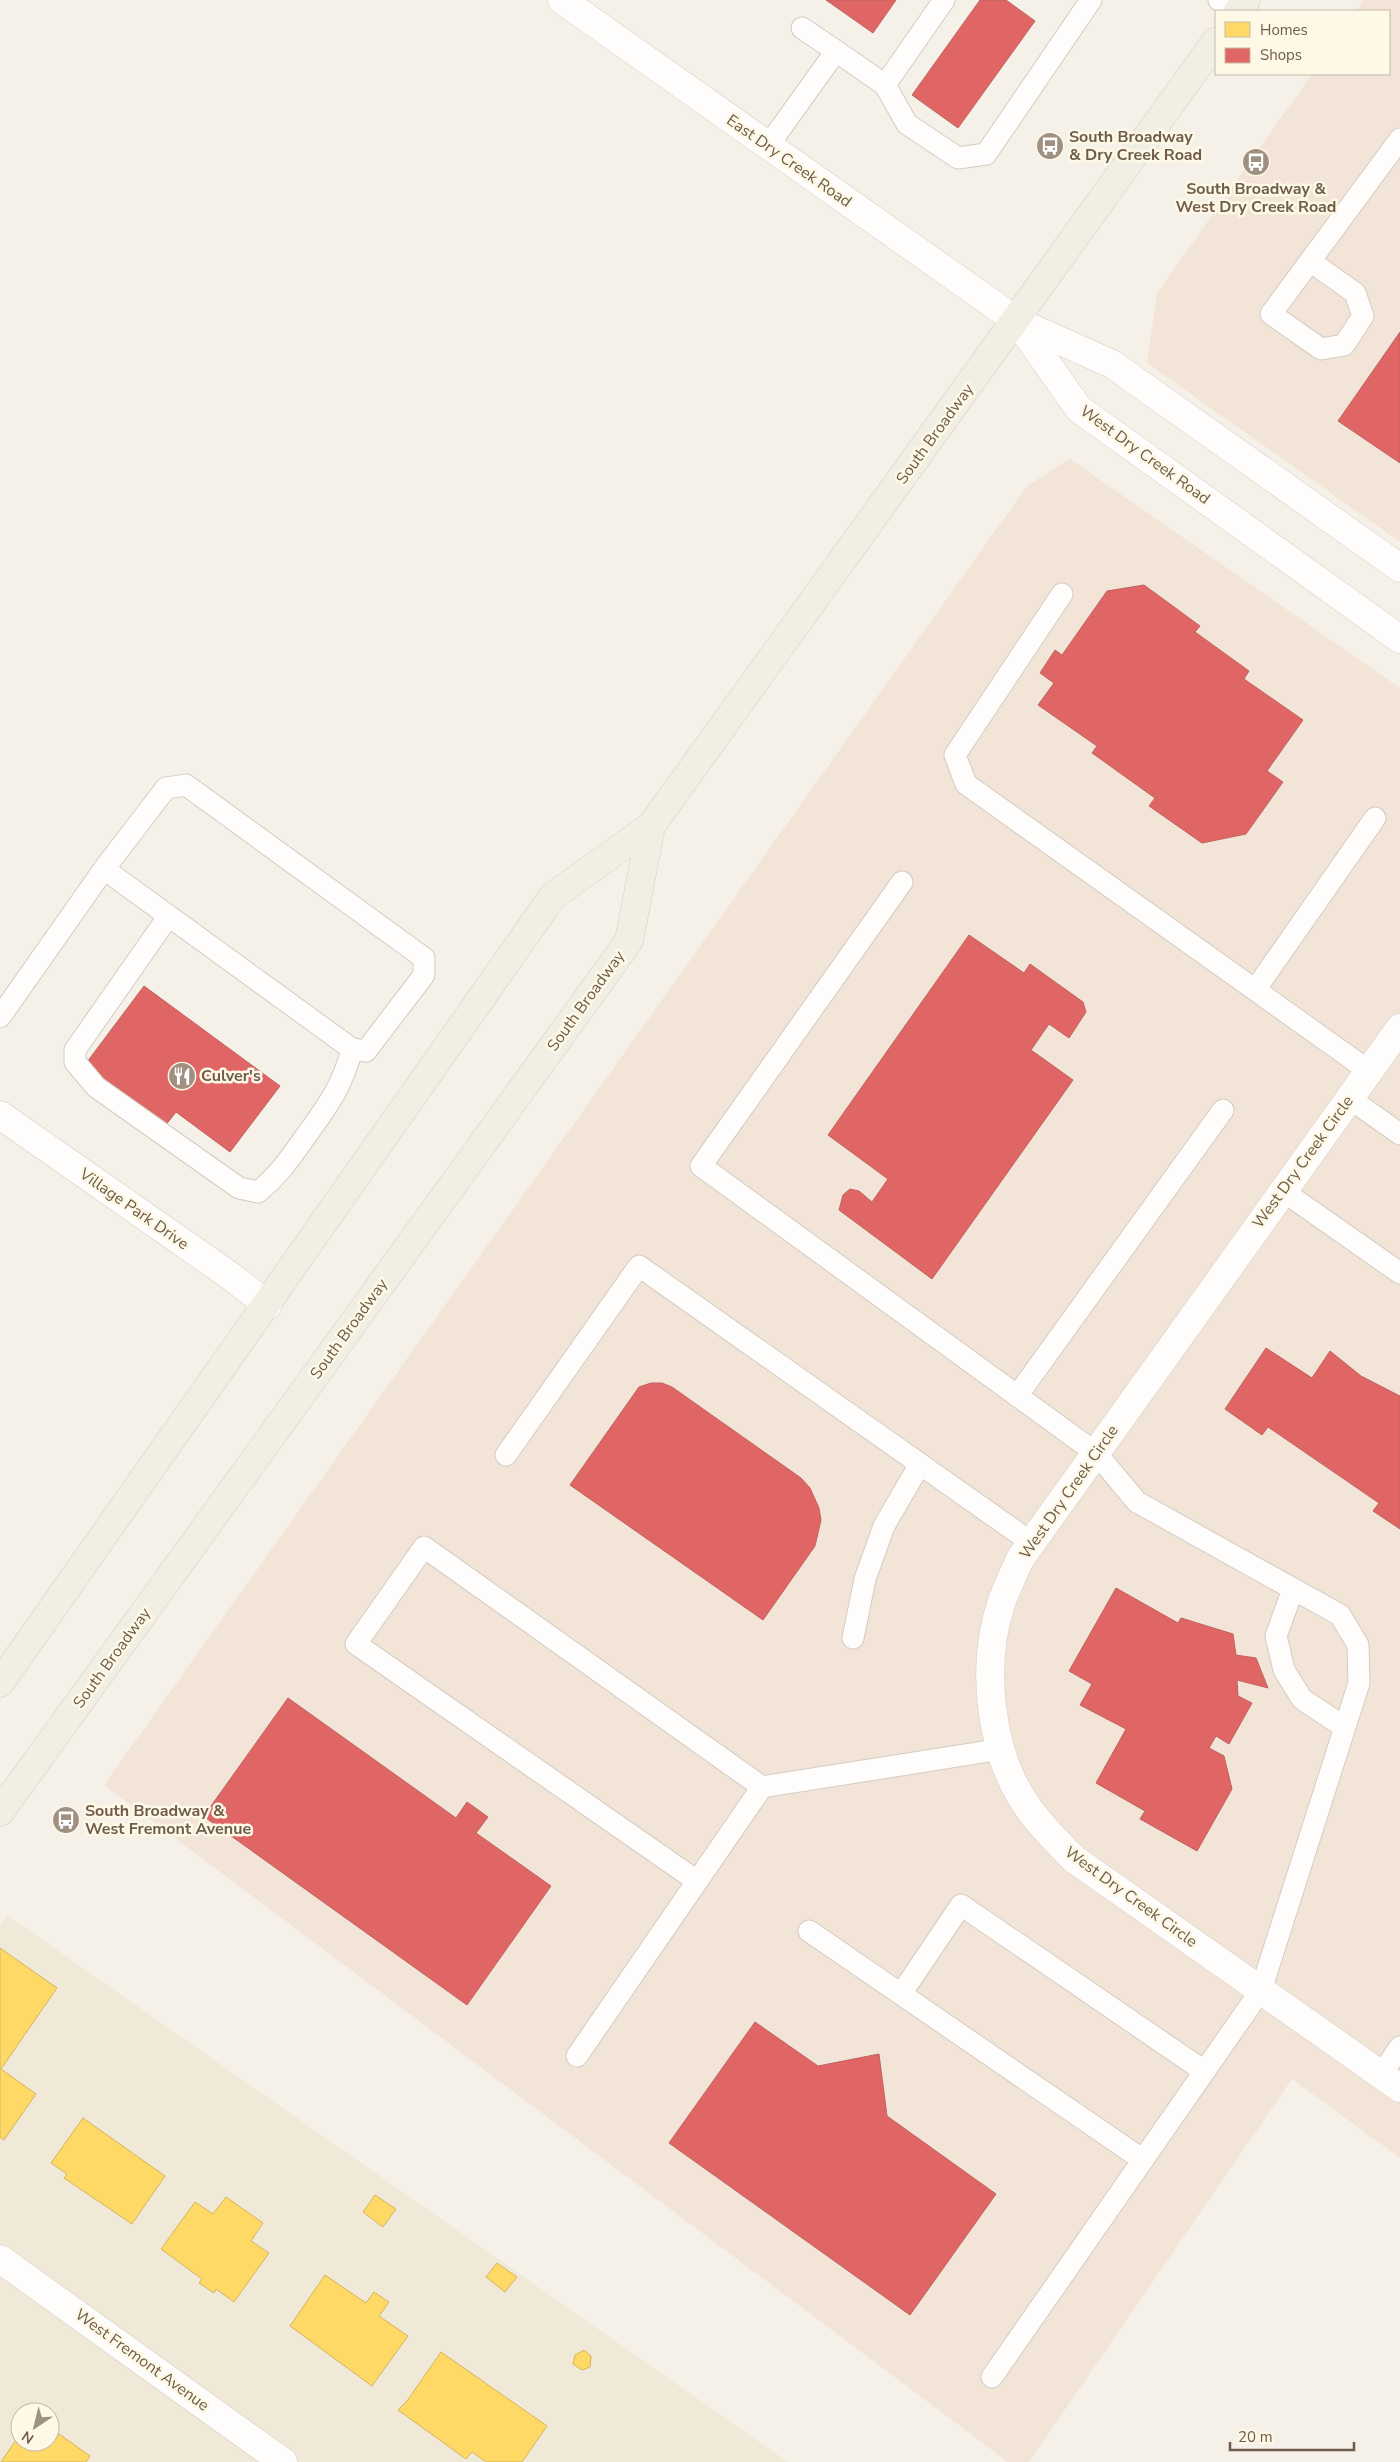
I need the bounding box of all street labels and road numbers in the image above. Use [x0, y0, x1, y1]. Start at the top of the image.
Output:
street label: East Dry Creek Road [722, 109, 856, 213]
street label: South Broadway [891, 379, 979, 489]
street label: West Dry Creek Road [1076, 400, 1214, 510]
street label: South Broadway [542, 946, 630, 1056]
street label: West Dry Creek Circle [1247, 1091, 1359, 1233]
street label: Village Park Drive [74, 1163, 193, 1255]
street label: South Broadway [305, 1274, 393, 1384]
street label: West Dry Creek Circle [1014, 1421, 1124, 1563]
street label: South Broadway [68, 1603, 156, 1713]
street label: West Dry Creek Circle [1060, 1841, 1202, 1953]
street label: West Fremont Avenue [70, 2304, 214, 2416]

